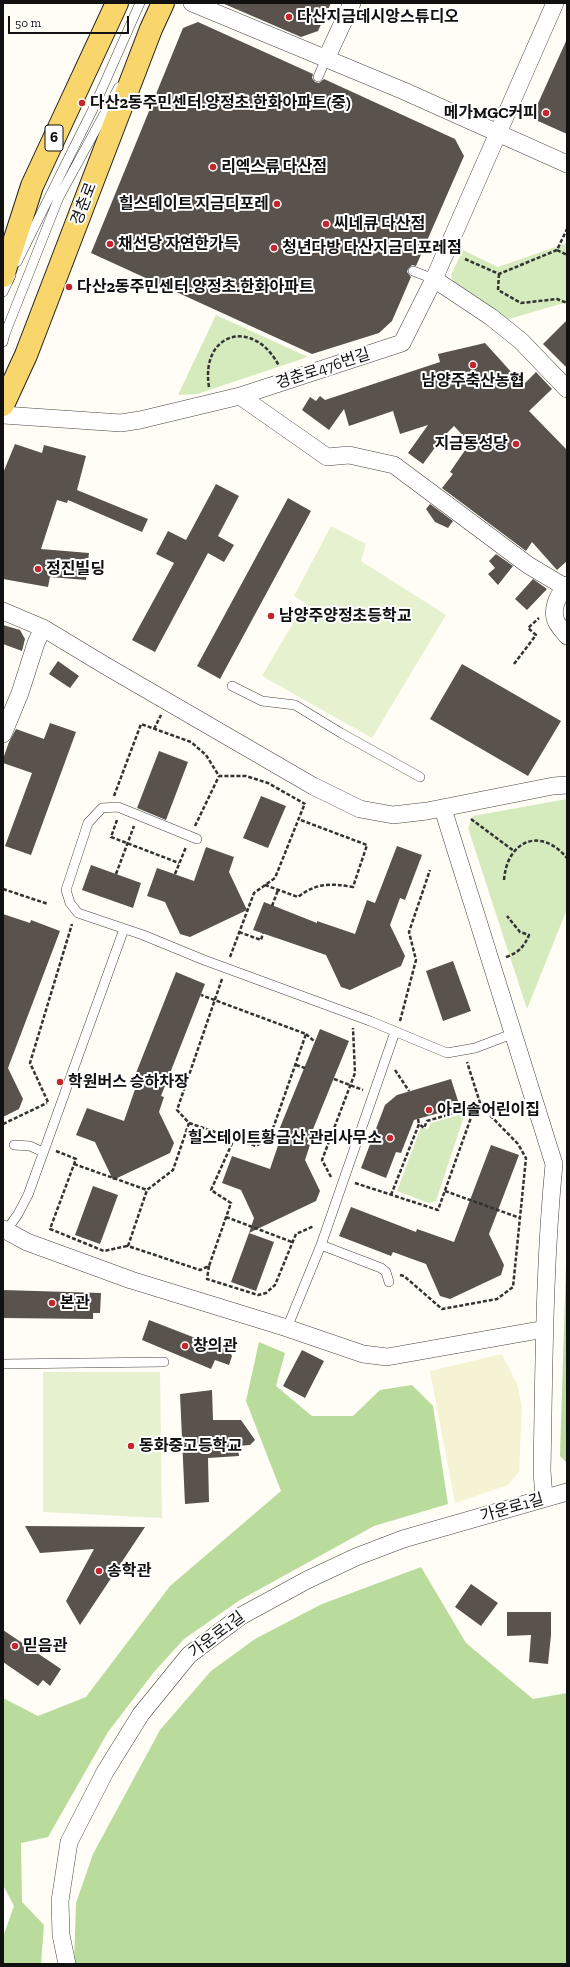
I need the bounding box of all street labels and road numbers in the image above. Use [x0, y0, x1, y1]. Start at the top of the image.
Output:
road number: 6 [45, 125, 63, 151]
street label: 경춘로 [67, 180, 101, 228]
street label: 경춘로476번길 [273, 345, 373, 393]
street label: 가운로1길 [478, 1490, 546, 1526]
street label: 가운로1길 [185, 1608, 249, 1662]

